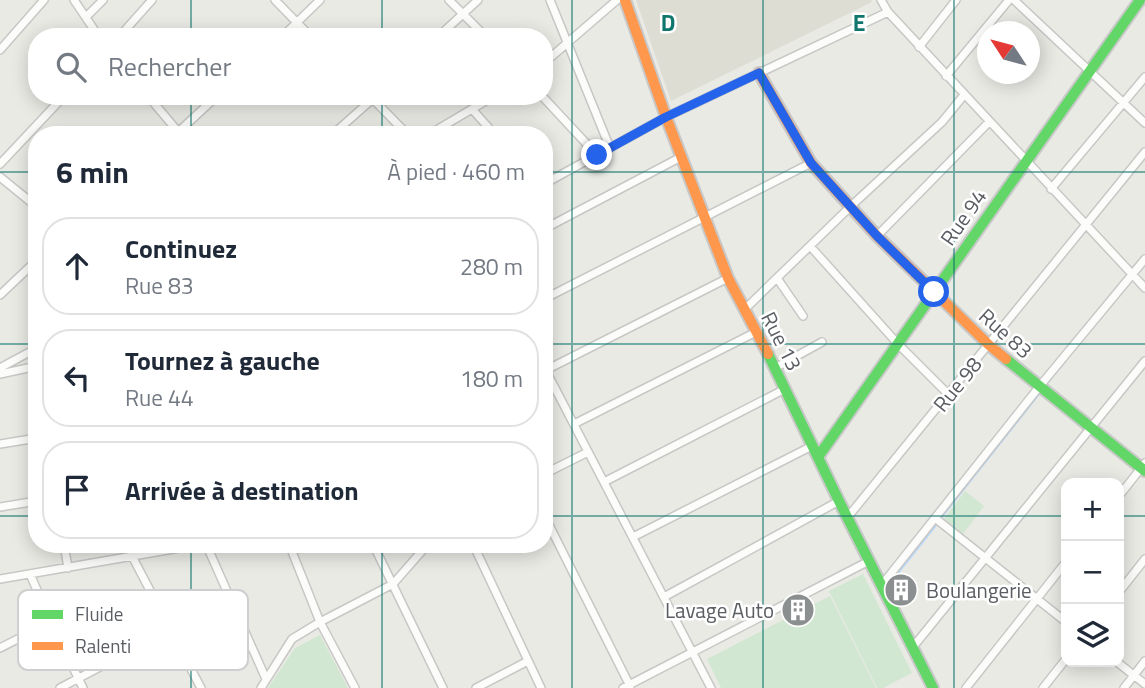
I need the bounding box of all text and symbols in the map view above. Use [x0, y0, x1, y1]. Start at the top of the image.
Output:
text: D [661, 5, 675, 40]
text: E [853, 5, 865, 40]
north arrow [977, 21, 1040, 84]
search box [28, 28, 553, 105]
text: Rechercher [108, 47, 232, 86]
icon: search [52, 48, 90, 86]
route end [581, 139, 612, 170]
text: 6 min [56, 149, 129, 195]
text: À pied · 460 m [387, 154, 525, 189]
street label: Rue 94 [932, 182, 994, 252]
text: Continuez [125, 229, 237, 268]
icon: ahead [58, 247, 96, 285]
text: 280 m [460, 249, 523, 284]
text: Rue 83 [125, 268, 194, 303]
route start [918, 276, 949, 307]
street label: Rue 83 [972, 300, 1040, 366]
street label: Rue 13 [753, 306, 811, 376]
text: Tournez à gauche [125, 341, 320, 380]
street label: Rue 98 [925, 349, 989, 418]
icon: left [58, 359, 96, 397]
text: 180 m [460, 361, 523, 396]
text: Rue 44 [125, 380, 194, 415]
icon: arrive [58, 471, 96, 509]
text: Arrivée à destination [125, 471, 359, 510]
map controls [1061, 478, 1124, 667]
button: + [1061, 478, 1124, 541]
button: − [1061, 541, 1124, 604]
building icon: Boulangerie [882, 571, 920, 609]
place label: Boulangerie [926, 574, 1032, 606]
legend [18, 590, 248, 670]
building icon: Lavage Auto [779, 591, 817, 629]
place label: Lavage Auto [665, 594, 774, 626]
text: Fluide [75, 599, 123, 628]
button: layers [1061, 604, 1124, 667]
text: Ralenti [75, 631, 131, 660]

